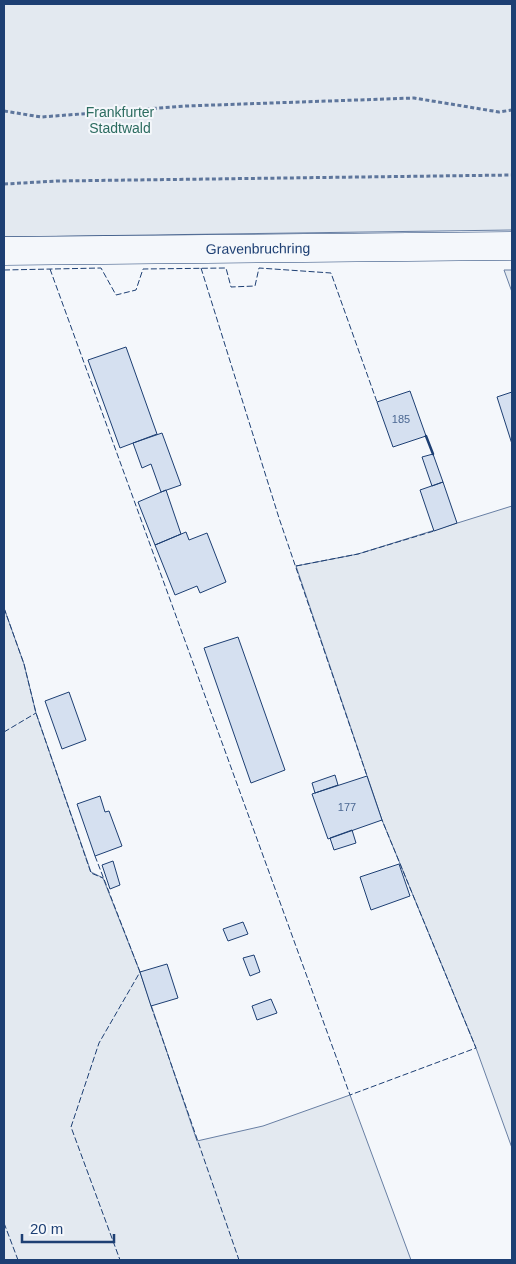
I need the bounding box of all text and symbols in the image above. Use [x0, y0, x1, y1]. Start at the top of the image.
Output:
park label: Frankfurter Stadtwald [86, 104, 155, 136]
street label: Gravenbruchring [206, 240, 310, 257]
house number: 185 [392, 413, 410, 425]
house number: 177 [338, 801, 356, 813]
scale bar [22, 1212, 115, 1244]
text: 20 m [30, 1220, 63, 1237]

